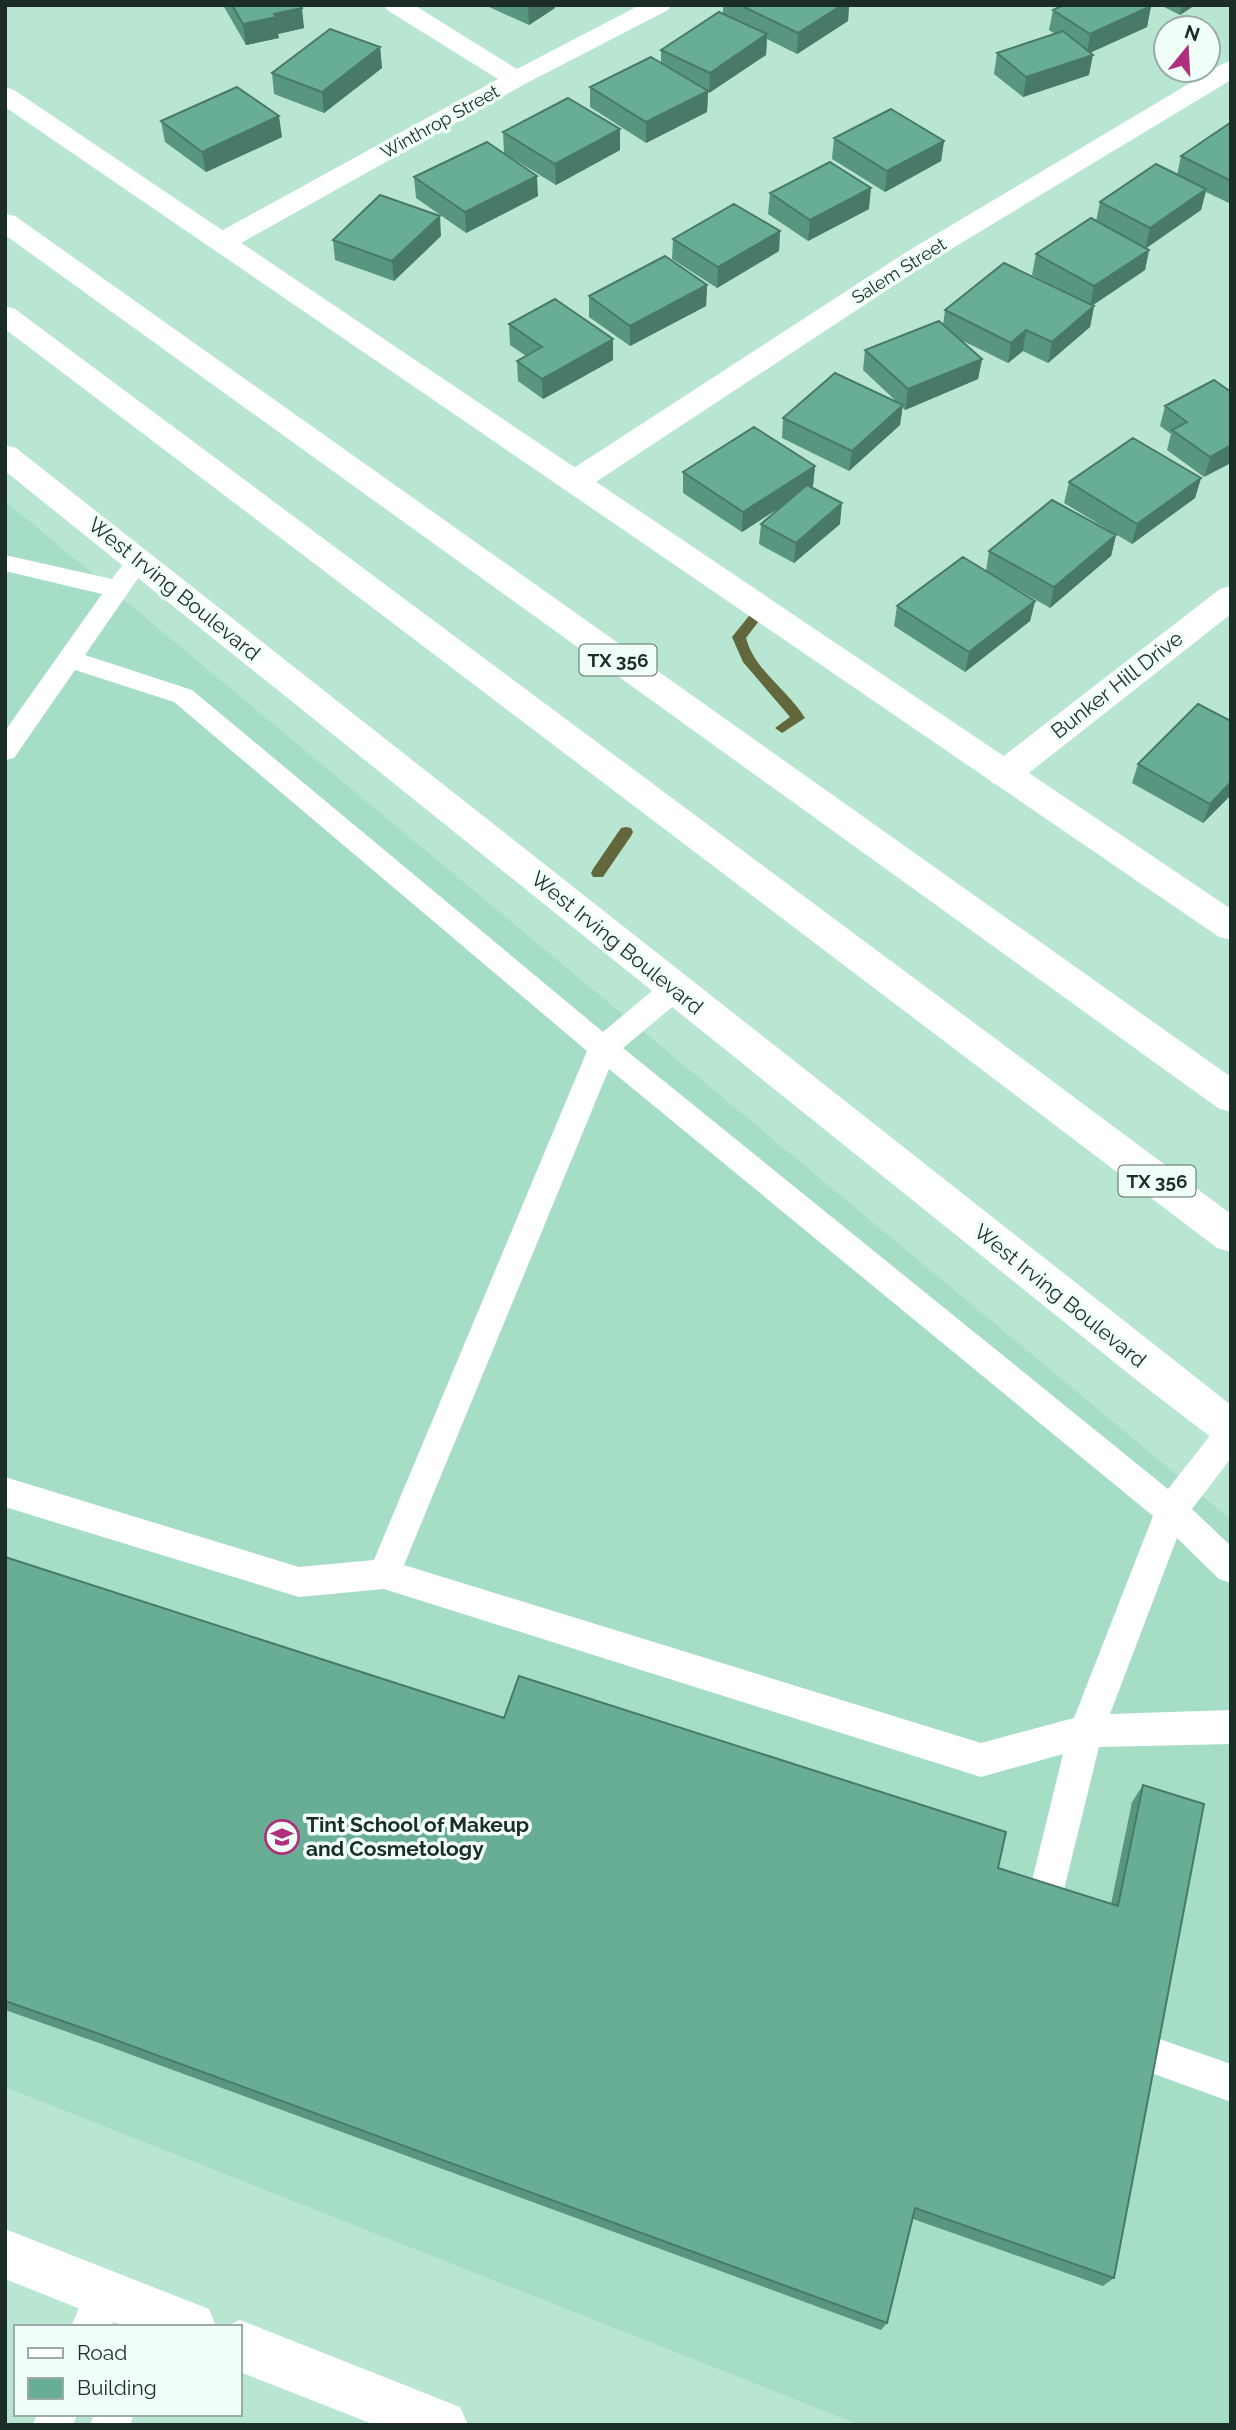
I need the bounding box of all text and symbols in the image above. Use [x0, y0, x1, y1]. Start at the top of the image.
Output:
north arrow [1152, 14, 1222, 84]
text: N [1182, 20, 1203, 46]
street label: Winthrop Street [377, 80, 503, 163]
street label: Salem Street [848, 233, 950, 308]
street label: West Irving Boulevard [83, 512, 265, 666]
street label: Bunker Hill Drive [1046, 625, 1187, 744]
road number: TX 356 [580, 645, 656, 676]
street label: West Irving Boulevard [526, 866, 708, 1020]
road number: TX 356 [1118, 1166, 1196, 1196]
street label: West Irving Boulevard [969, 1219, 1151, 1373]
place label: Tint School of Makeup and Cosmetology [306, 1812, 529, 1861]
school or university icon: Tint School of Makeup and Cosmetology [263, 1818, 301, 1856]
legend [14, 2325, 242, 2416]
text: Road [77, 2340, 127, 2365]
text: Building [77, 2375, 157, 2400]

